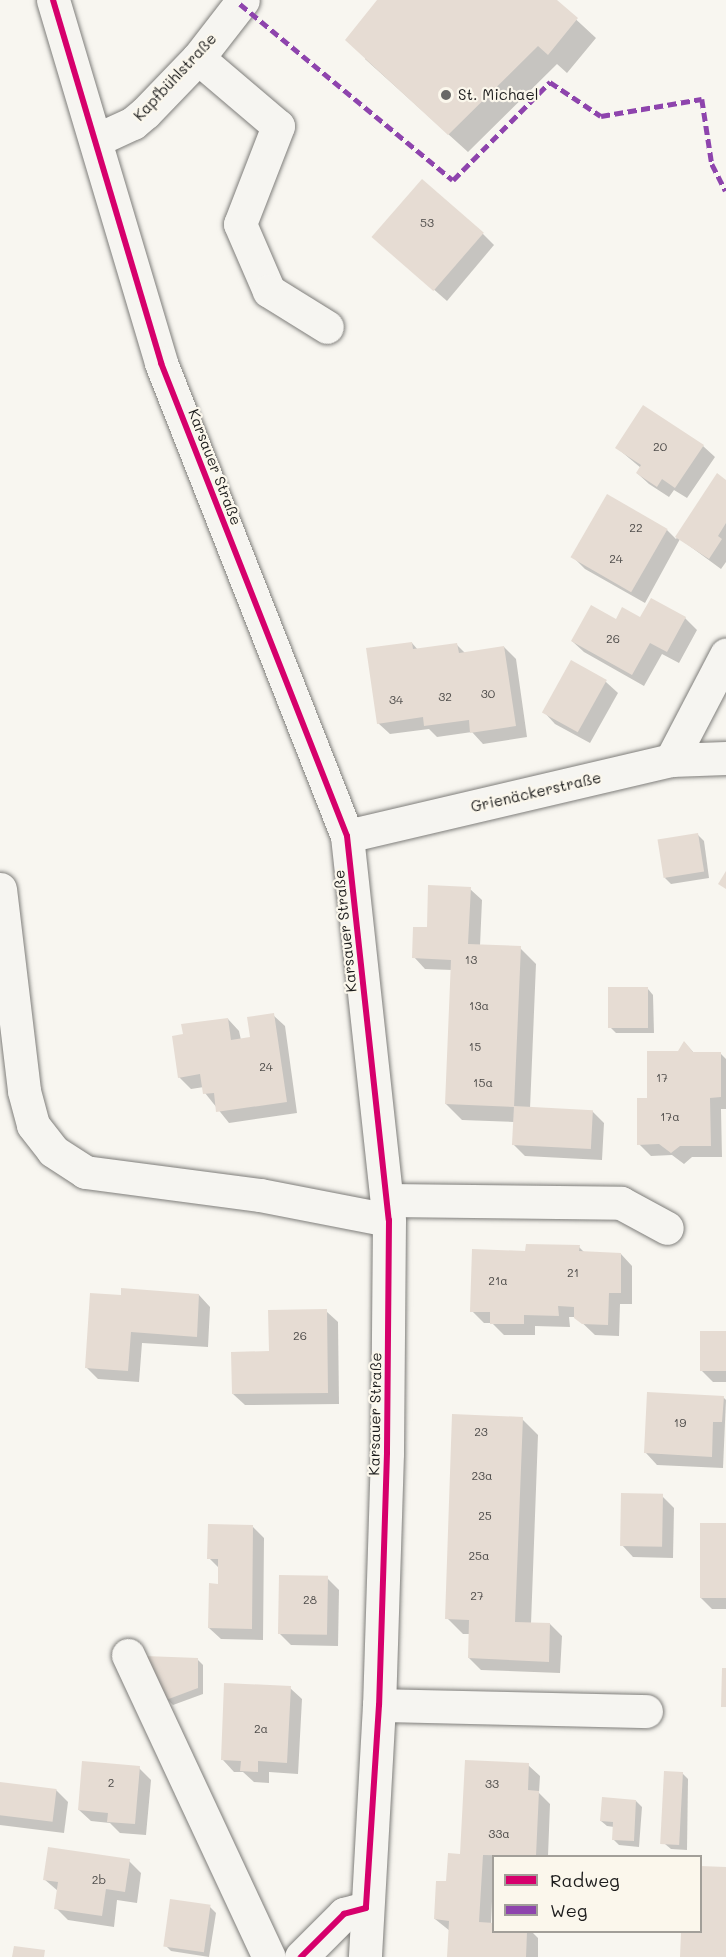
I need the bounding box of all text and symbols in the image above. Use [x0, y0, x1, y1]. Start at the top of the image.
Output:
street label: Kapfbühlstraße [130, 30, 220, 124]
place label: St. Michael [458, 86, 539, 104]
marker: St. Michael [439, 88, 453, 102]
house number: 53 [420, 216, 434, 230]
street label: Karsauer Straße [185, 406, 245, 528]
house number: 20 [653, 440, 667, 454]
house number: 22 [629, 521, 643, 535]
house number: 24 [609, 552, 623, 566]
house number: 26 [606, 632, 620, 646]
house number: 30 [481, 687, 495, 701]
house number: 32 [438, 690, 452, 704]
house number: 34 [389, 693, 403, 707]
street label: Grienäckerstraße [469, 768, 603, 816]
street label: Karsauer Straße [330, 869, 360, 993]
house number: 13 [465, 953, 477, 967]
house number: 13a [469, 999, 489, 1013]
house number: 15 [469, 1040, 481, 1054]
house number: 24 [259, 1060, 273, 1074]
house number: 17 [656, 1071, 668, 1085]
house number: 15a [473, 1076, 493, 1090]
house number: 17a [660, 1110, 680, 1124]
house number: 21 [567, 1266, 579, 1280]
house number: 21a [488, 1274, 508, 1288]
house number: 26 [293, 1329, 307, 1343]
street label: Karsauer Straße [365, 1352, 385, 1476]
house number: 19 [674, 1416, 686, 1430]
house number: 23 [474, 1425, 488, 1439]
house number: 23a [471, 1469, 493, 1483]
house number: 25 [478, 1509, 492, 1523]
house number: 25a [468, 1549, 490, 1563]
house number: 27 [470, 1589, 484, 1603]
house number: 28 [303, 1593, 317, 1607]
house number: 2a [254, 1722, 268, 1736]
house number: 2 [108, 1776, 114, 1790]
house number: 33 [485, 1777, 499, 1791]
house number: 33a [488, 1827, 510, 1841]
legend [492, 1855, 702, 1933]
text: Radweg [550, 1868, 620, 1892]
house number: 2b [92, 1873, 106, 1887]
text: Weg [550, 1898, 587, 1922]

